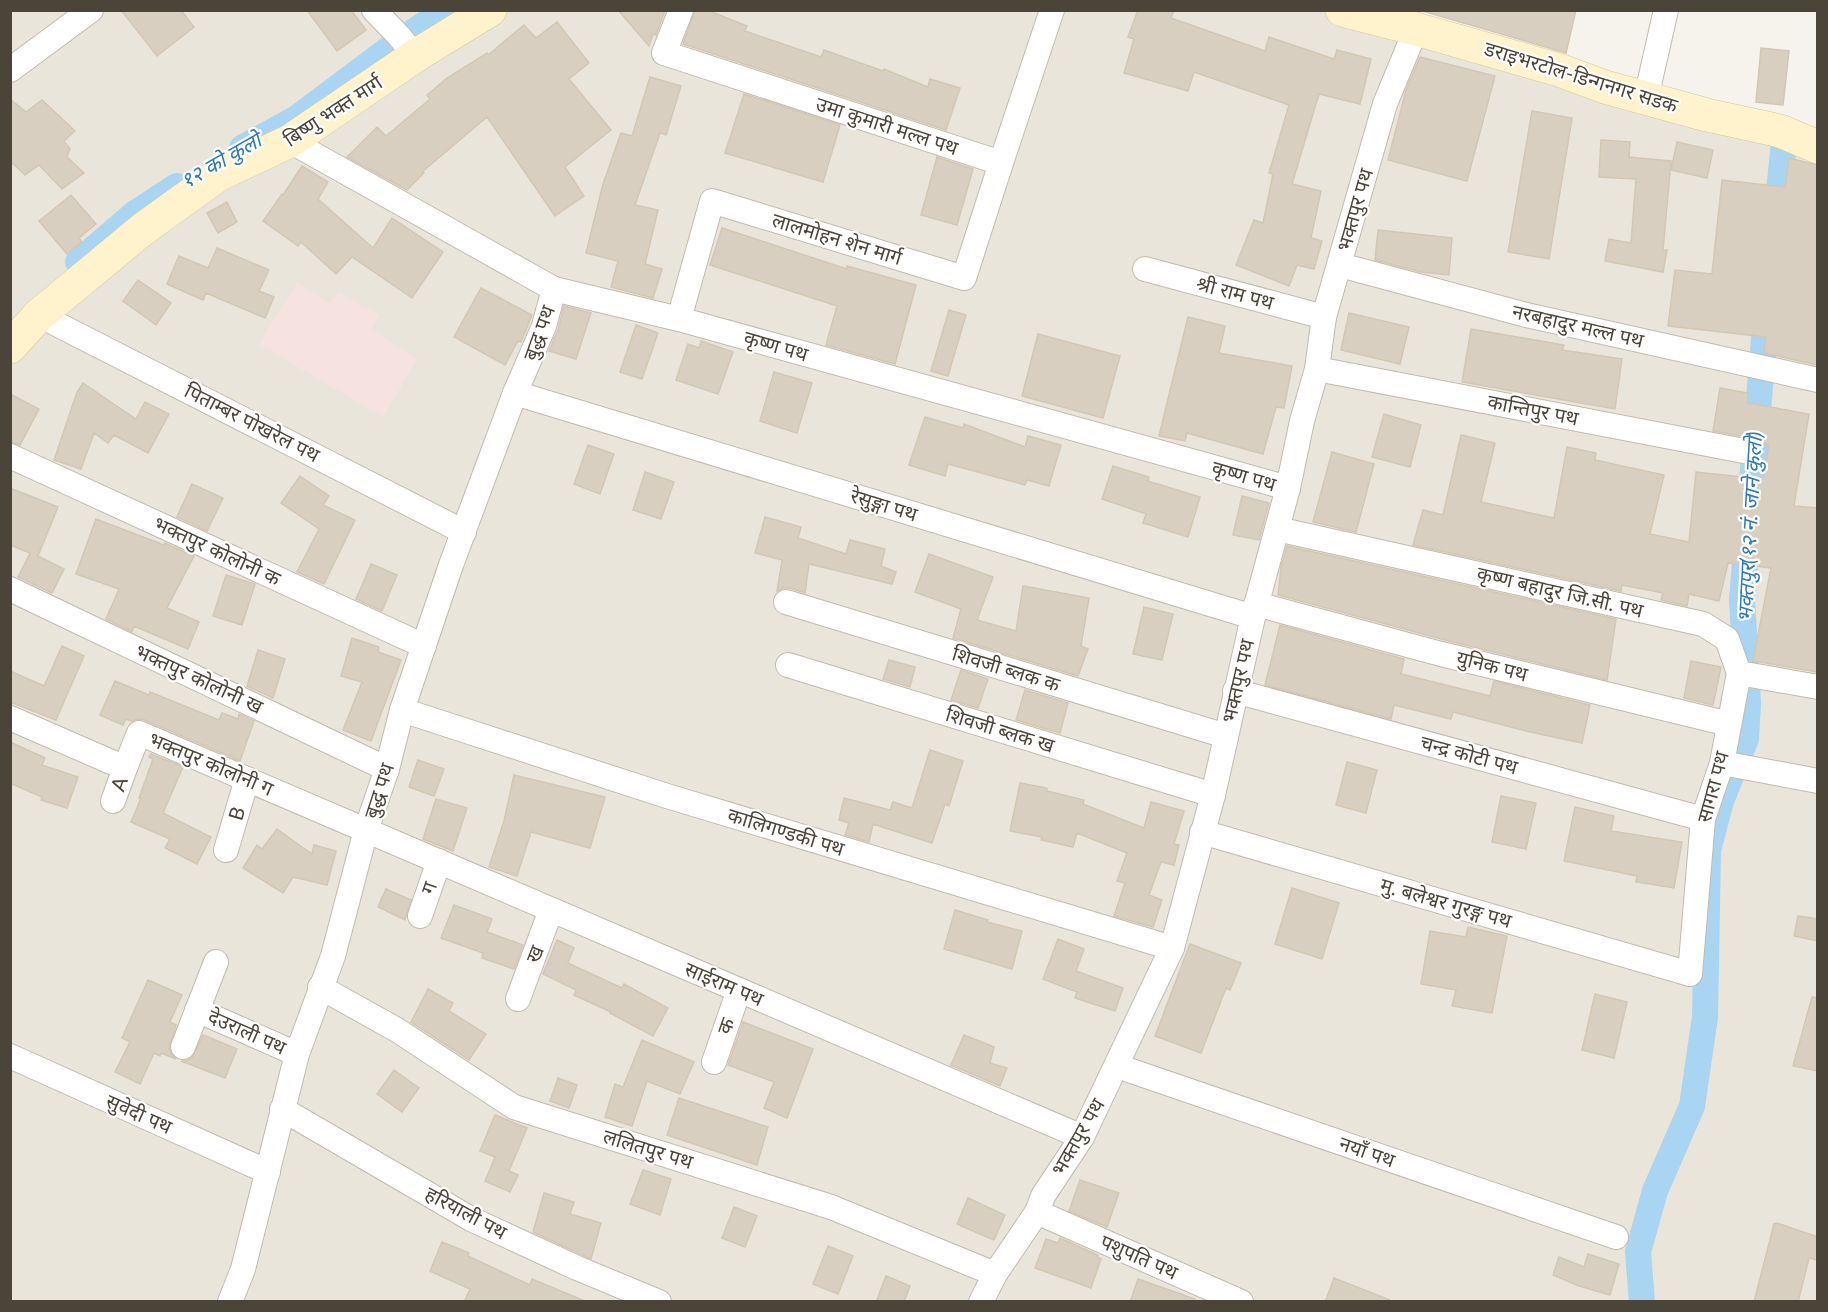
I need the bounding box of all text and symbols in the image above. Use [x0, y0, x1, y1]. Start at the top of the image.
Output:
street label: डराइभरटोल-डिन्गनगर सडक [1481, 35, 1681, 117]
street label: बिष्णु भक्त मार्ग [279, 69, 388, 152]
street label: उमा कुमारी मल्ल पथ [813, 91, 963, 162]
water label: १२ को कुलो [175, 125, 269, 195]
street label: भक्तपुर पथ [1331, 164, 1380, 254]
street label: लालमोहन शेन मार्ग [769, 207, 906, 269]
street label: श्री राम पथ [1194, 270, 1278, 314]
street label: नरबहादुर मल्ल पथ [1510, 298, 1647, 354]
street label: बुद्ध पथ [517, 301, 561, 364]
street label: कृष्ण पथ [741, 324, 812, 368]
street label: पिताम्बर पोखरेल पथ [181, 378, 325, 467]
street label: कान्तिपुर पथ [1485, 388, 1582, 432]
water label: भक्तपुर(१२ नं. जाने कुलो) [1731, 431, 1768, 623]
street label: कृष्ण पथ [1209, 454, 1280, 498]
street label: रेसुङ्गा पथ [846, 482, 922, 528]
street label: भक्तपुर कोलोनी क [149, 510, 285, 592]
street label: कृष्ण बहादुर जि.सी. पथ [1474, 560, 1647, 624]
street label: भक्तपुर पथ [1216, 635, 1260, 725]
street label: भक्तपुर कोलोनी ख [131, 638, 268, 720]
street label: शिवजी ब्लक क [950, 640, 1064, 696]
street label: युनिक पथ [1454, 645, 1532, 688]
street label: शिवजी ब्लक ख [943, 701, 1058, 757]
street label: भक्तपुर कोलोनी ग [145, 726, 278, 802]
street label: चन्द्र कोटी पथ [1418, 730, 1522, 779]
street label: सागरा पथ [1691, 747, 1733, 825]
street label: बुद्ध पथ [358, 759, 400, 822]
street label: A [105, 773, 132, 794]
street label: कालिगण्डकी पथ [725, 802, 849, 860]
street label: B [222, 804, 249, 823]
street label: मु. बलेश्वर गुरङ्ग पथ [1377, 872, 1516, 934]
street label: ग [415, 878, 441, 897]
street label: ख [520, 941, 548, 966]
street label: साईराम पथ [681, 956, 768, 1011]
street label: देउराली पथ [205, 1003, 291, 1059]
street label: क [711, 1014, 739, 1037]
street label: सुवेदी पथ [102, 1088, 177, 1141]
street label: भक्तपुर पथ [1045, 1093, 1111, 1180]
street label: ललितपुर पथ [600, 1123, 697, 1175]
street label: नयाँ पथ [1336, 1130, 1399, 1172]
street label: हरियाली पथ [422, 1181, 512, 1244]
street label: पशुपति पथ [1096, 1228, 1183, 1286]

